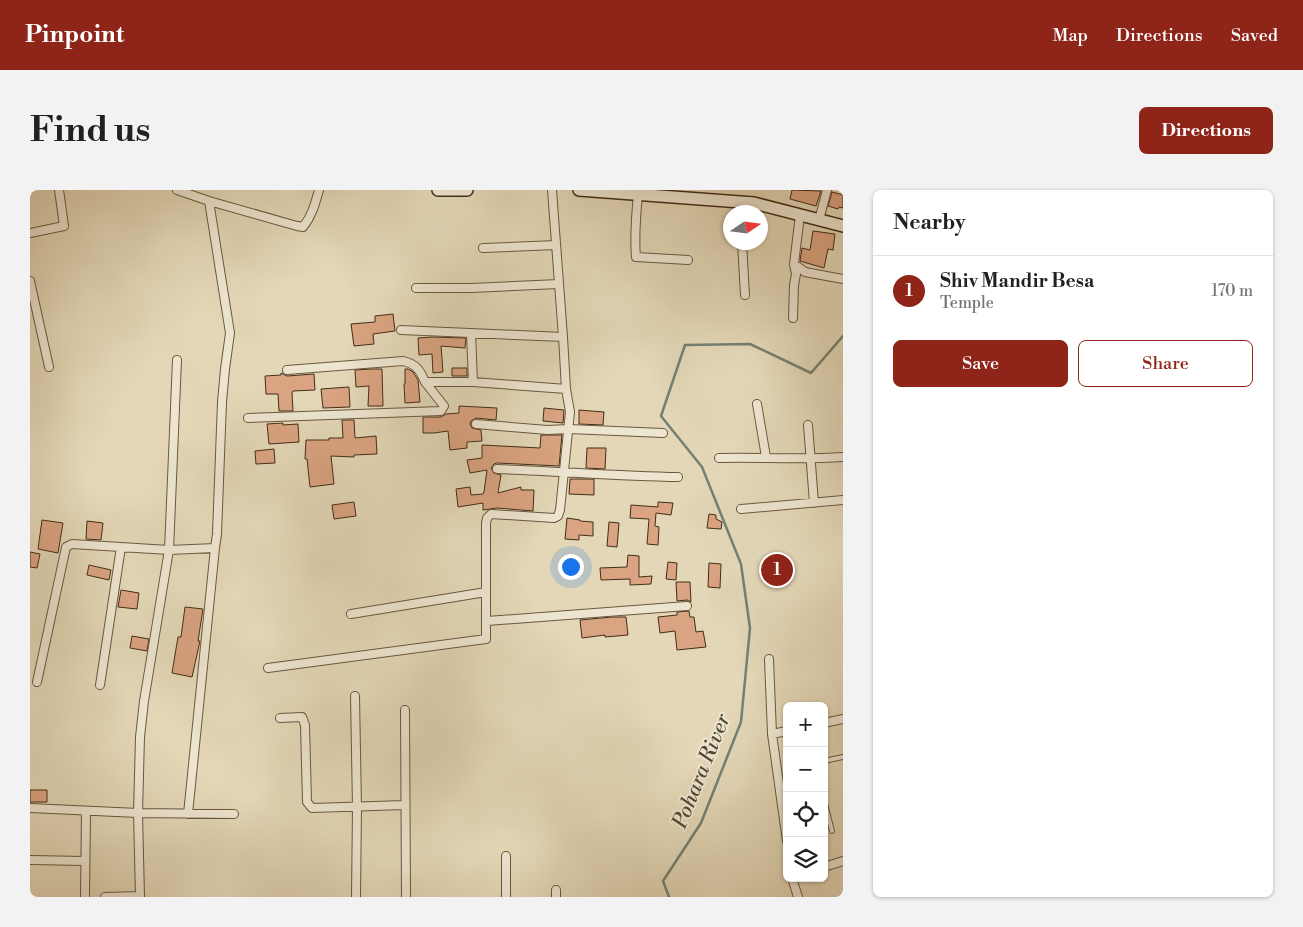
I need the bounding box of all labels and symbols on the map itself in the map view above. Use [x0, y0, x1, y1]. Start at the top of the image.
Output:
north arrow [723, 205, 768, 250]
pin: 1 [761, 551, 793, 589]
your location [558, 554, 584, 580]
water label: Pohara River [667, 709, 737, 833]

